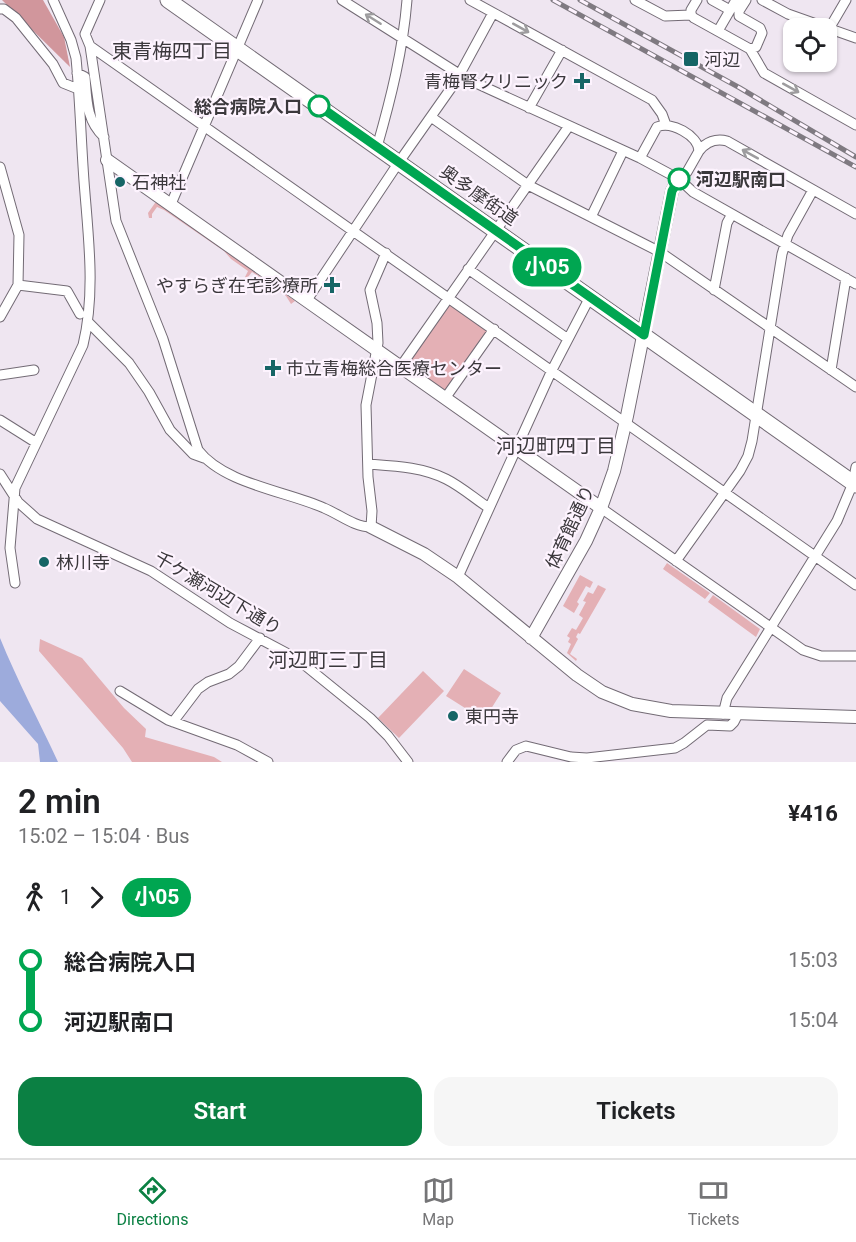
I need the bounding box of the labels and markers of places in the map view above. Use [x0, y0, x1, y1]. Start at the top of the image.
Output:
place label: 河辺 [704, 49, 740, 70]
marker: 河辺 [682, 50, 700, 68]
place label: 青梅腎クリニック [424, 71, 568, 92]
marker: 青梅腎クリニック [573, 72, 591, 90]
marker: 総合病院入口 [308, 95, 330, 117]
place label: 総合病院入口 [194, 96, 302, 117]
marker: 河辺駅南口 [668, 168, 690, 190]
place label: 河辺駅南口 [696, 169, 786, 190]
place label: 石神社 [132, 172, 186, 193]
marker: 石神社 [113, 175, 127, 189]
place label: やすらぎ在宅診療所 [156, 275, 318, 296]
marker: やすらぎ在宅診療所 [323, 276, 341, 294]
place label: 市立青梅総合医療センター [286, 358, 502, 379]
marker: 市立青梅総合医療センター [264, 359, 282, 377]
place label: 林川寺 [56, 552, 110, 573]
marker: 林川寺 [37, 555, 51, 569]
place label: 東円寺 [465, 706, 519, 727]
marker: 東円寺 [446, 709, 460, 723]

